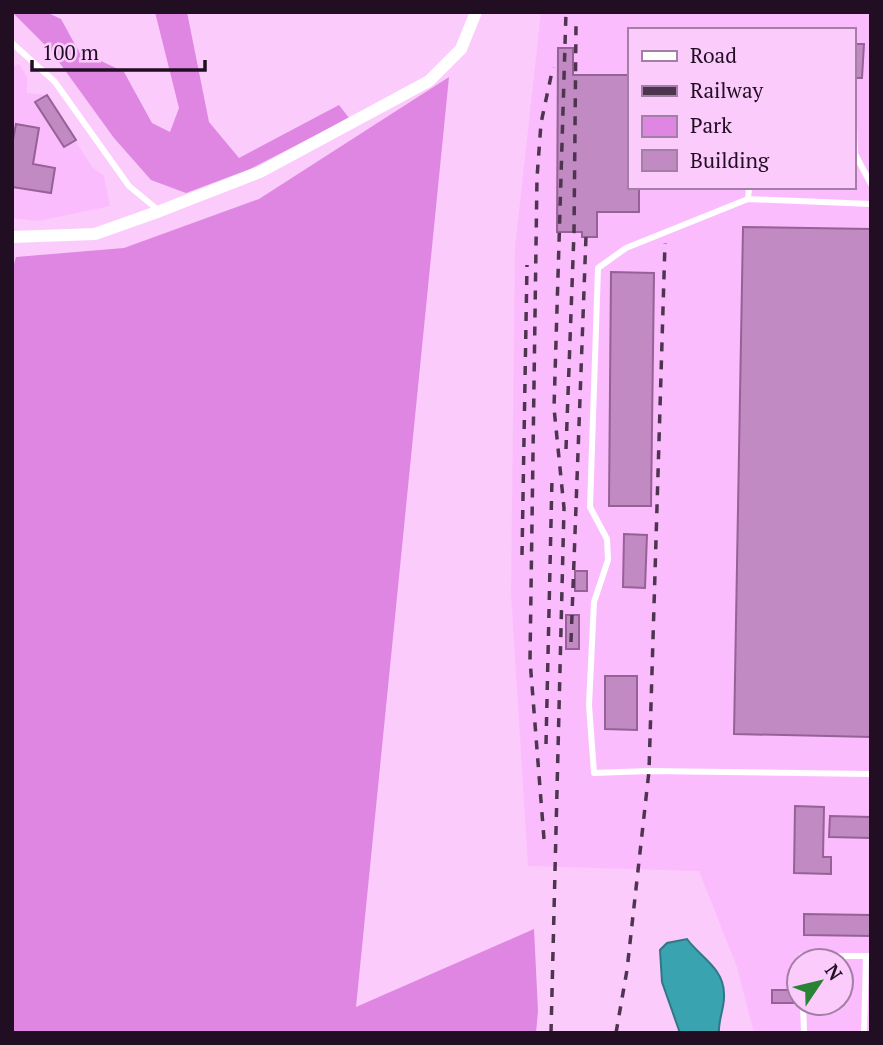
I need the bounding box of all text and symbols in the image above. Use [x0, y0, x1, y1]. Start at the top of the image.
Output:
scale bar [32, 28, 205, 72]
legend [628, 28, 855, 189]
text: 100 m [42, 38, 99, 66]
text: Road [690, 41, 737, 69]
text: Railway [690, 76, 764, 104]
text: Park [690, 111, 732, 139]
text: Building [690, 146, 770, 174]
north arrow [785, 947, 855, 1017]
text: N [820, 959, 849, 986]

